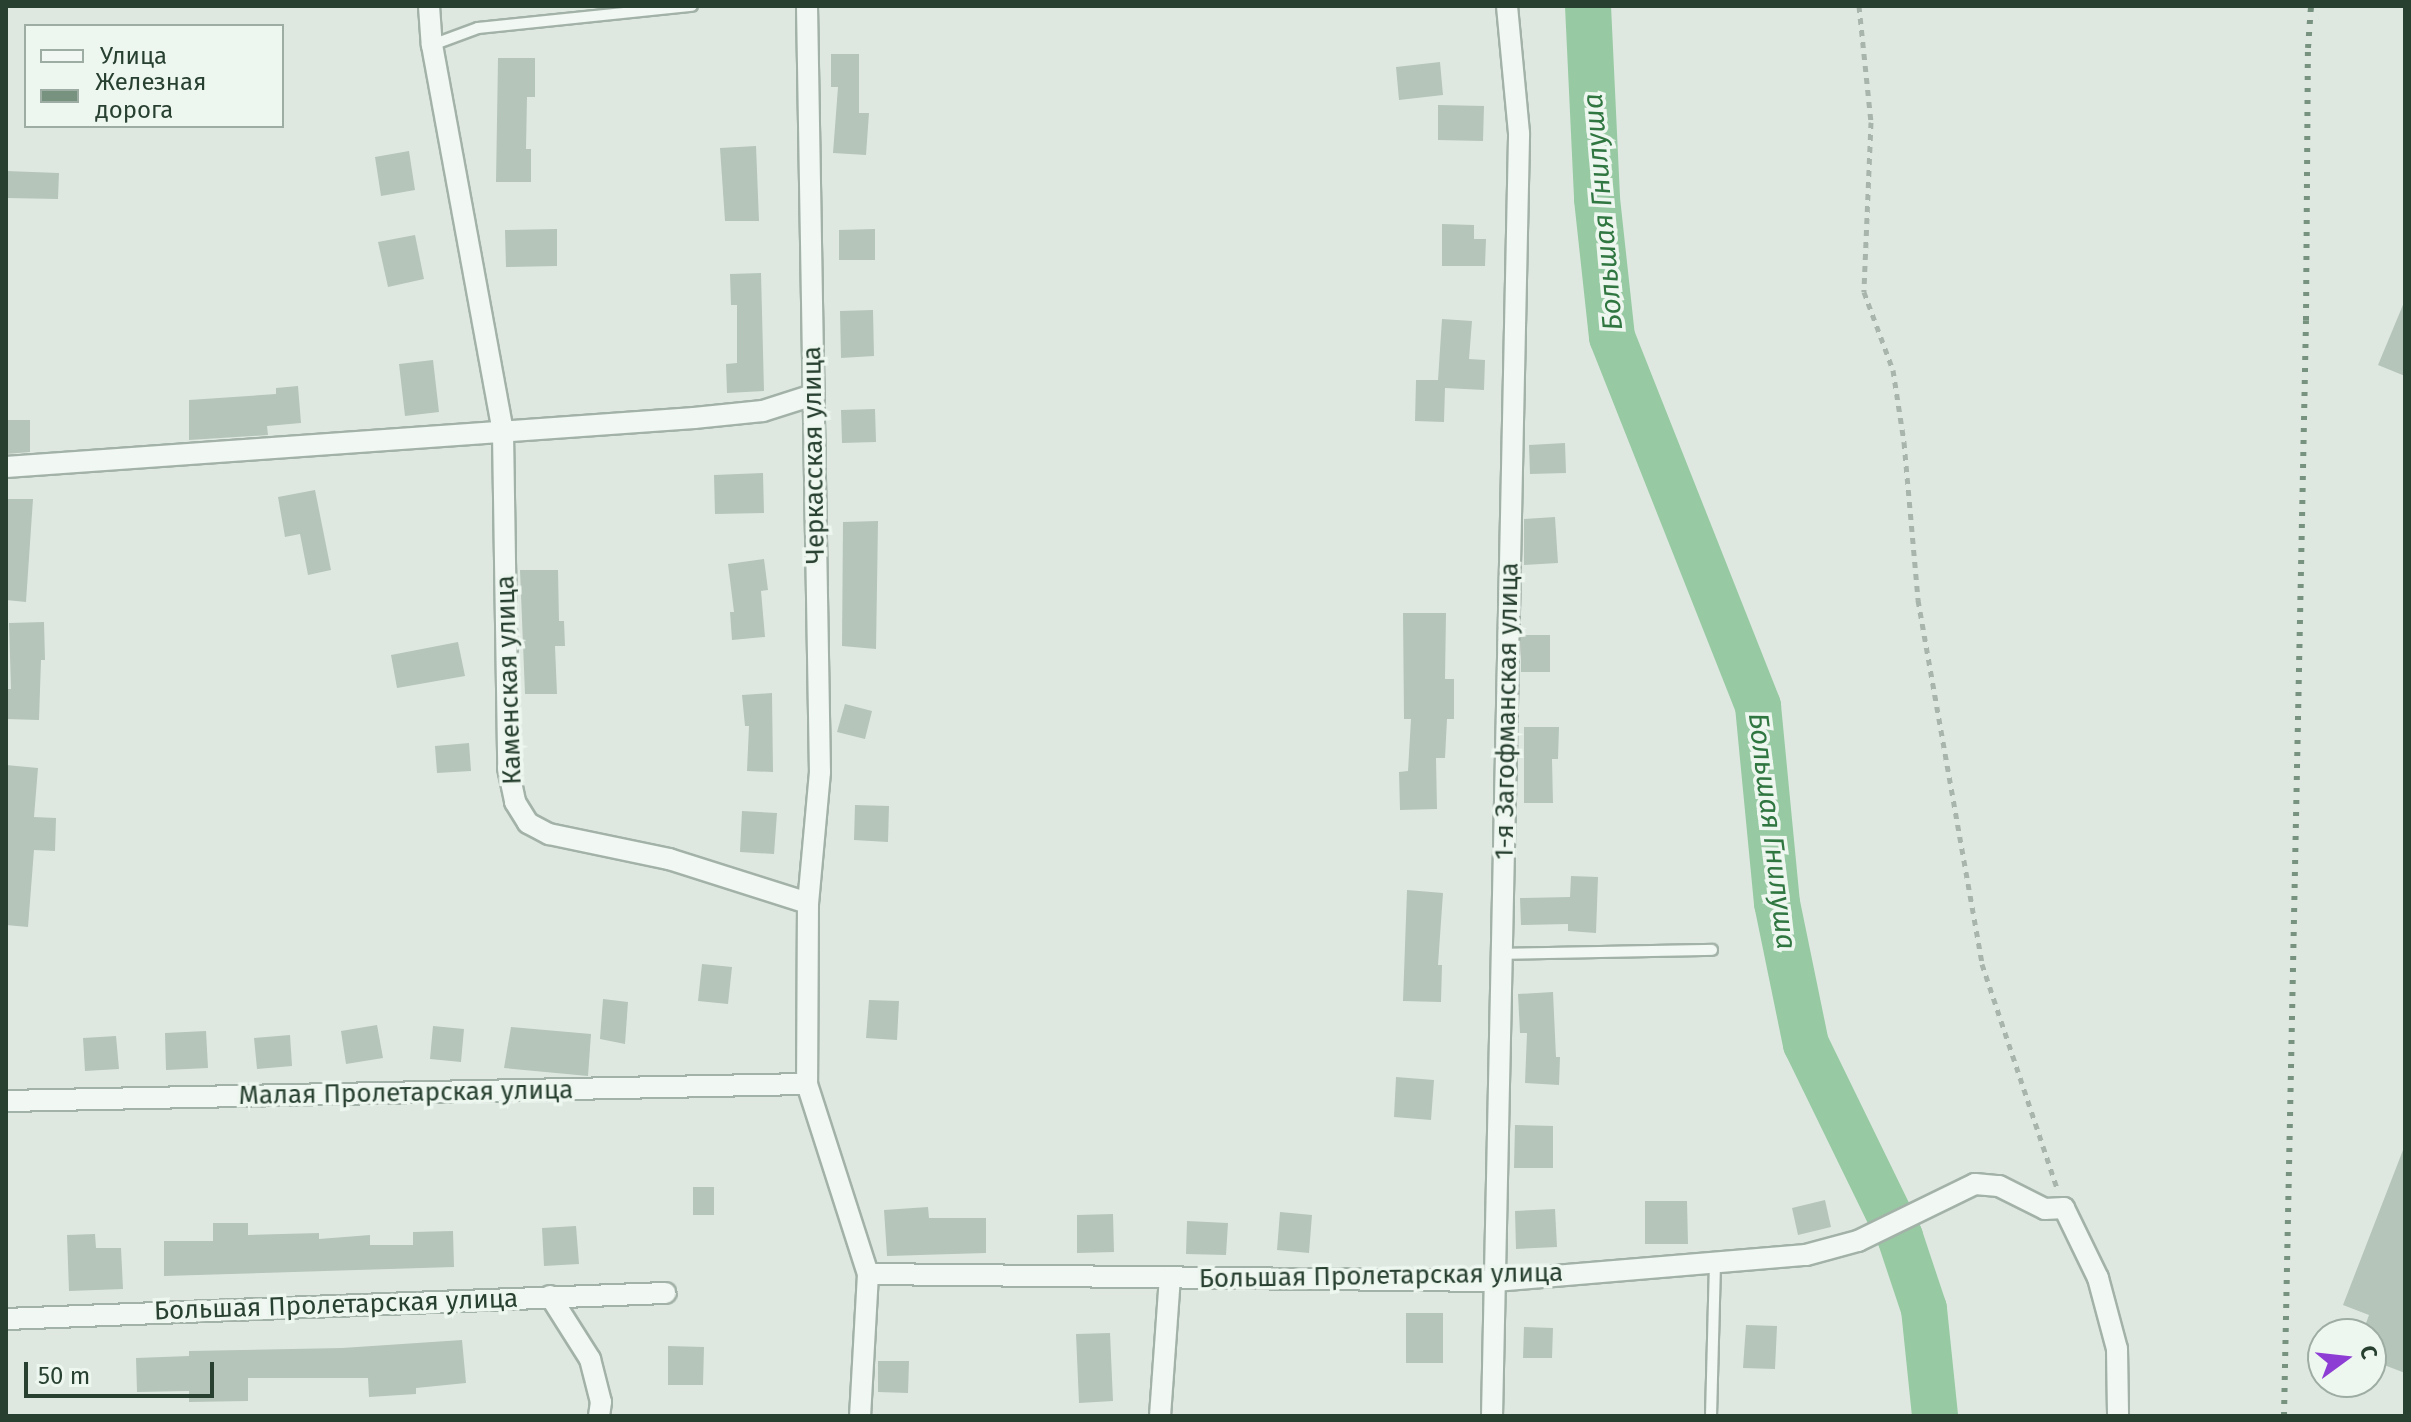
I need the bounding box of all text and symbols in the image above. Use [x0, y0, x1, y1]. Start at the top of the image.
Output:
legend [24, 24, 284, 128]
text: Улица [100, 42, 167, 70]
text: Железная дорога [95, 68, 206, 124]
water label: Большая Гнилуша [1576, 92, 1630, 332]
street label: Черкасская улица [796, 346, 832, 564]
street label: 1-я Загофманская улица [1489, 562, 1525, 860]
street label: Каменская улица [490, 575, 528, 785]
water label: Большая Гнилуша [1741, 711, 1803, 951]
street label: Малая Пролетарская улица [238, 1074, 574, 1112]
street label: Большая Пролетарская улица [1199, 1257, 1563, 1295]
street label: Большая Пролетарская улица [153, 1283, 519, 1327]
north arrow [2307, 1318, 2387, 1398]
text: С [2354, 1343, 2383, 1362]
scale bar [28, 1346, 218, 1396]
text: 50 m [38, 1362, 90, 1390]

